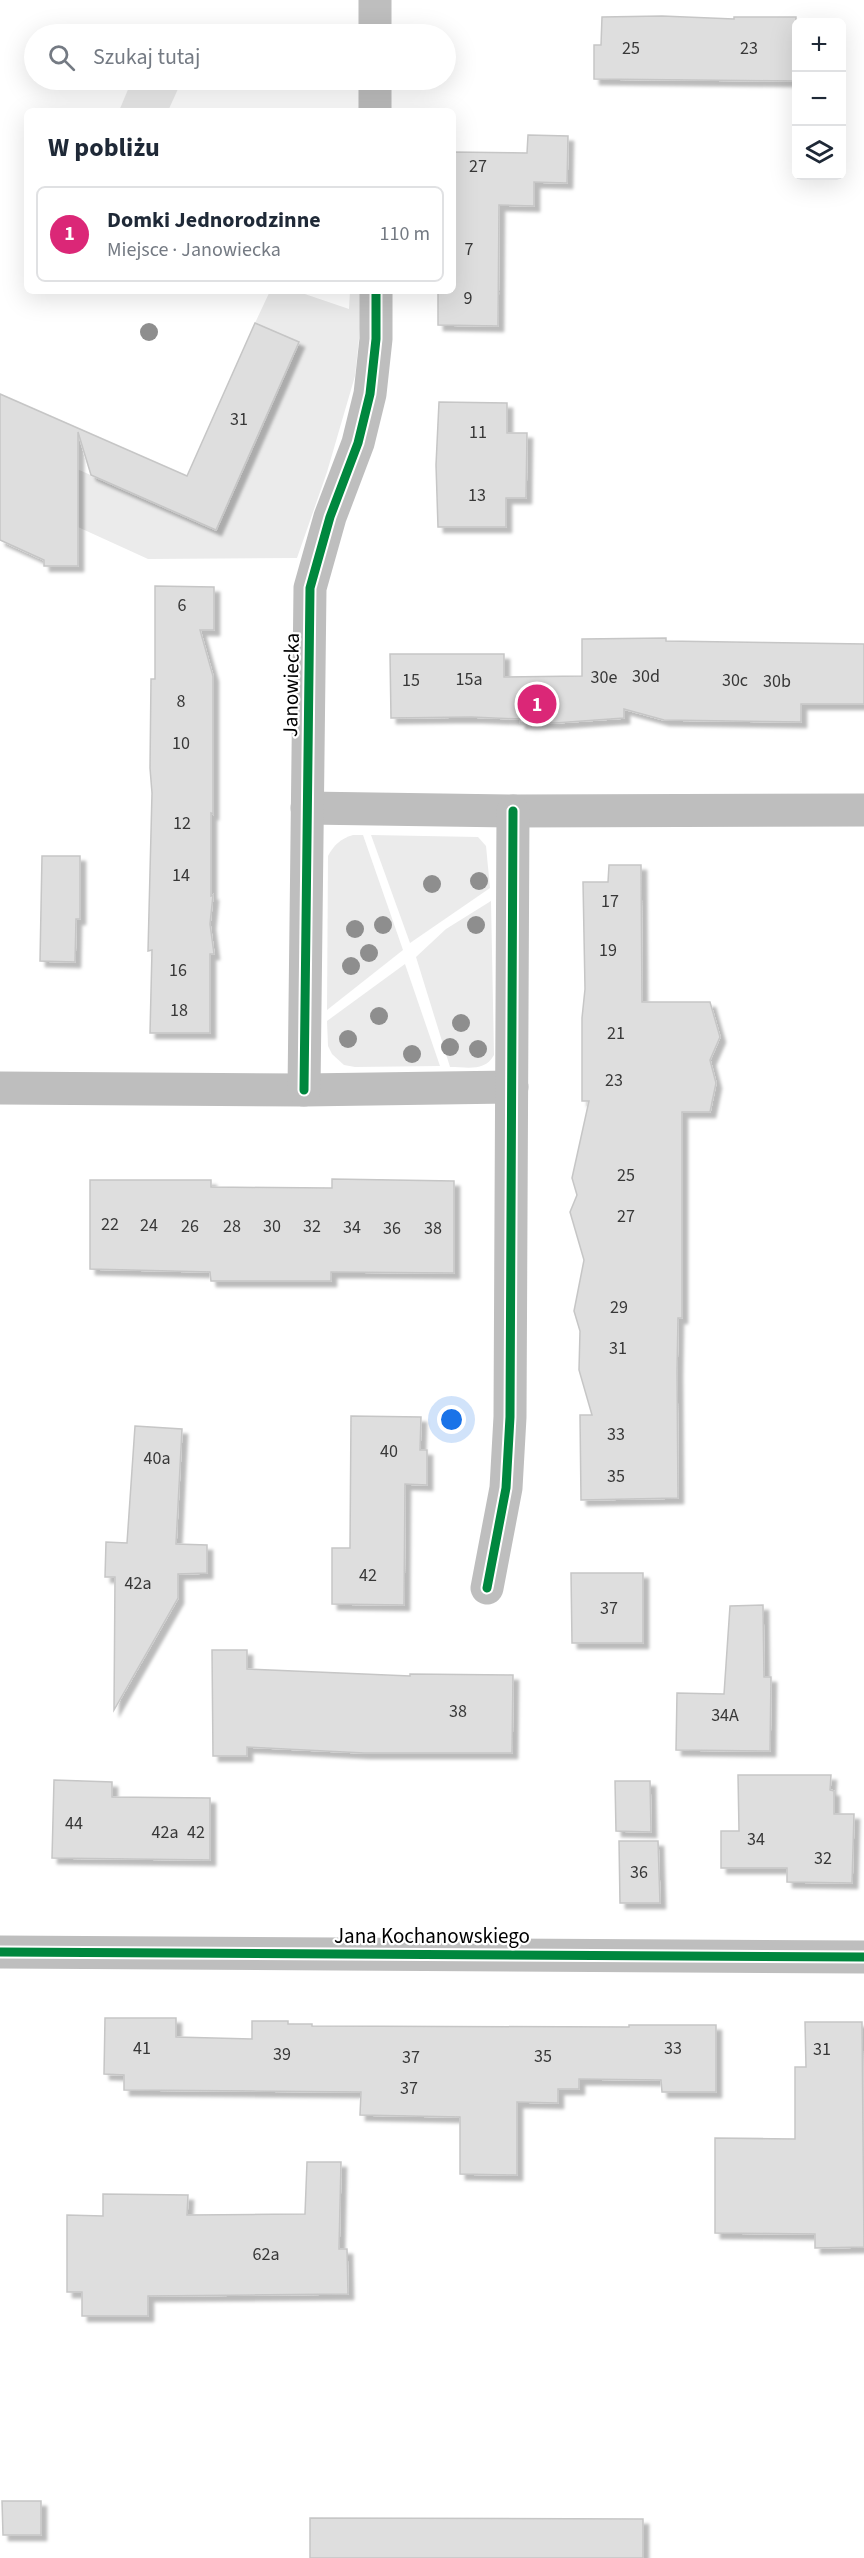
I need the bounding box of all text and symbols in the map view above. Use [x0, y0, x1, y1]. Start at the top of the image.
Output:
map controls [792, 18, 846, 180]
button: + [792, 18, 846, 72]
search box [24, 24, 456, 90]
house number: 25 [622, 36, 640, 61]
house number: 23 [740, 36, 758, 61]
icon: search [45, 41, 78, 74]
text: Szukaj tutaj [93, 41, 200, 73]
button: − [792, 72, 846, 126]
button: layers [792, 126, 846, 180]
text: W pobliżu [48, 129, 160, 166]
house number: 27 [469, 154, 487, 179]
text: Domki Jednorodzinne [107, 204, 321, 236]
text: 1 [64, 220, 75, 248]
text: 110 m [380, 220, 430, 248]
text: Miejsce · Janowiecka [107, 236, 281, 264]
house number: 7 [465, 237, 474, 262]
house number: 9 [464, 286, 473, 311]
house number: 31 [230, 407, 248, 432]
house number: 11 [469, 420, 487, 445]
house number: 13 [468, 483, 486, 508]
house number: 6 [178, 593, 187, 618]
street label: Janowiecka [275, 633, 307, 737]
house number: 30d [632, 664, 660, 689]
house number: 30e [591, 665, 617, 690]
house number: 15a [456, 667, 482, 692]
house number: 15 [402, 668, 420, 693]
house number: 30c [722, 668, 748, 693]
house number: 30b [763, 669, 791, 694]
pin: 1 [518, 682, 556, 726]
house number: 8 [177, 689, 186, 714]
house number: 10 [172, 731, 190, 756]
house number: 12 [173, 811, 191, 836]
house number: 14 [172, 863, 190, 888]
house number: 17 [601, 889, 619, 914]
house number: 19 [599, 938, 617, 963]
house number: 16 [169, 958, 187, 983]
house number: 18 [170, 998, 188, 1023]
house number: 21 [607, 1021, 625, 1046]
house number: 23 [605, 1068, 623, 1093]
house number: 25 [617, 1163, 635, 1188]
house number: 27 [617, 1204, 635, 1229]
house number: 22 [101, 1212, 119, 1237]
house number: 24 [140, 1213, 158, 1238]
house number: 26 [181, 1214, 199, 1239]
house number: 28 [223, 1214, 241, 1239]
house number: 30 [263, 1214, 281, 1239]
house number: 32 [303, 1214, 321, 1239]
house number: 34 [343, 1215, 361, 1240]
house number: 36 [383, 1216, 401, 1241]
house number: 38 [424, 1216, 442, 1241]
house number: 29 [610, 1295, 628, 1320]
house number: 31 [609, 1336, 627, 1361]
your location [437, 1405, 466, 1434]
house number: 33 [607, 1422, 625, 1447]
house number: 40 [380, 1439, 398, 1464]
house number: 40a [144, 1446, 170, 1471]
house number: 35 [607, 1464, 625, 1489]
house number: 42 [359, 1563, 377, 1588]
house number: 42a [125, 1571, 151, 1596]
house number: 37 [600, 1596, 618, 1621]
house number: 38 [449, 1699, 467, 1724]
house number: 34A [711, 1703, 739, 1728]
house number: 44 [65, 1811, 83, 1836]
house number: 42a [152, 1820, 178, 1845]
house number: 42 [187, 1820, 205, 1845]
house number: 34 [747, 1827, 765, 1852]
house number: 32 [814, 1846, 832, 1871]
house number: 36 [630, 1860, 648, 1885]
street label: Jana Kochanowskiego [334, 1921, 530, 1951]
house number: 41 [133, 2036, 151, 2061]
house number: 33 [664, 2036, 682, 2061]
house number: 31 [813, 2037, 831, 2062]
house number: 39 [273, 2042, 291, 2067]
house number: 35 [534, 2044, 552, 2069]
house number: 37 [402, 2045, 420, 2070]
house number: 37 [400, 2076, 418, 2101]
house number: 62a [253, 2242, 279, 2267]

